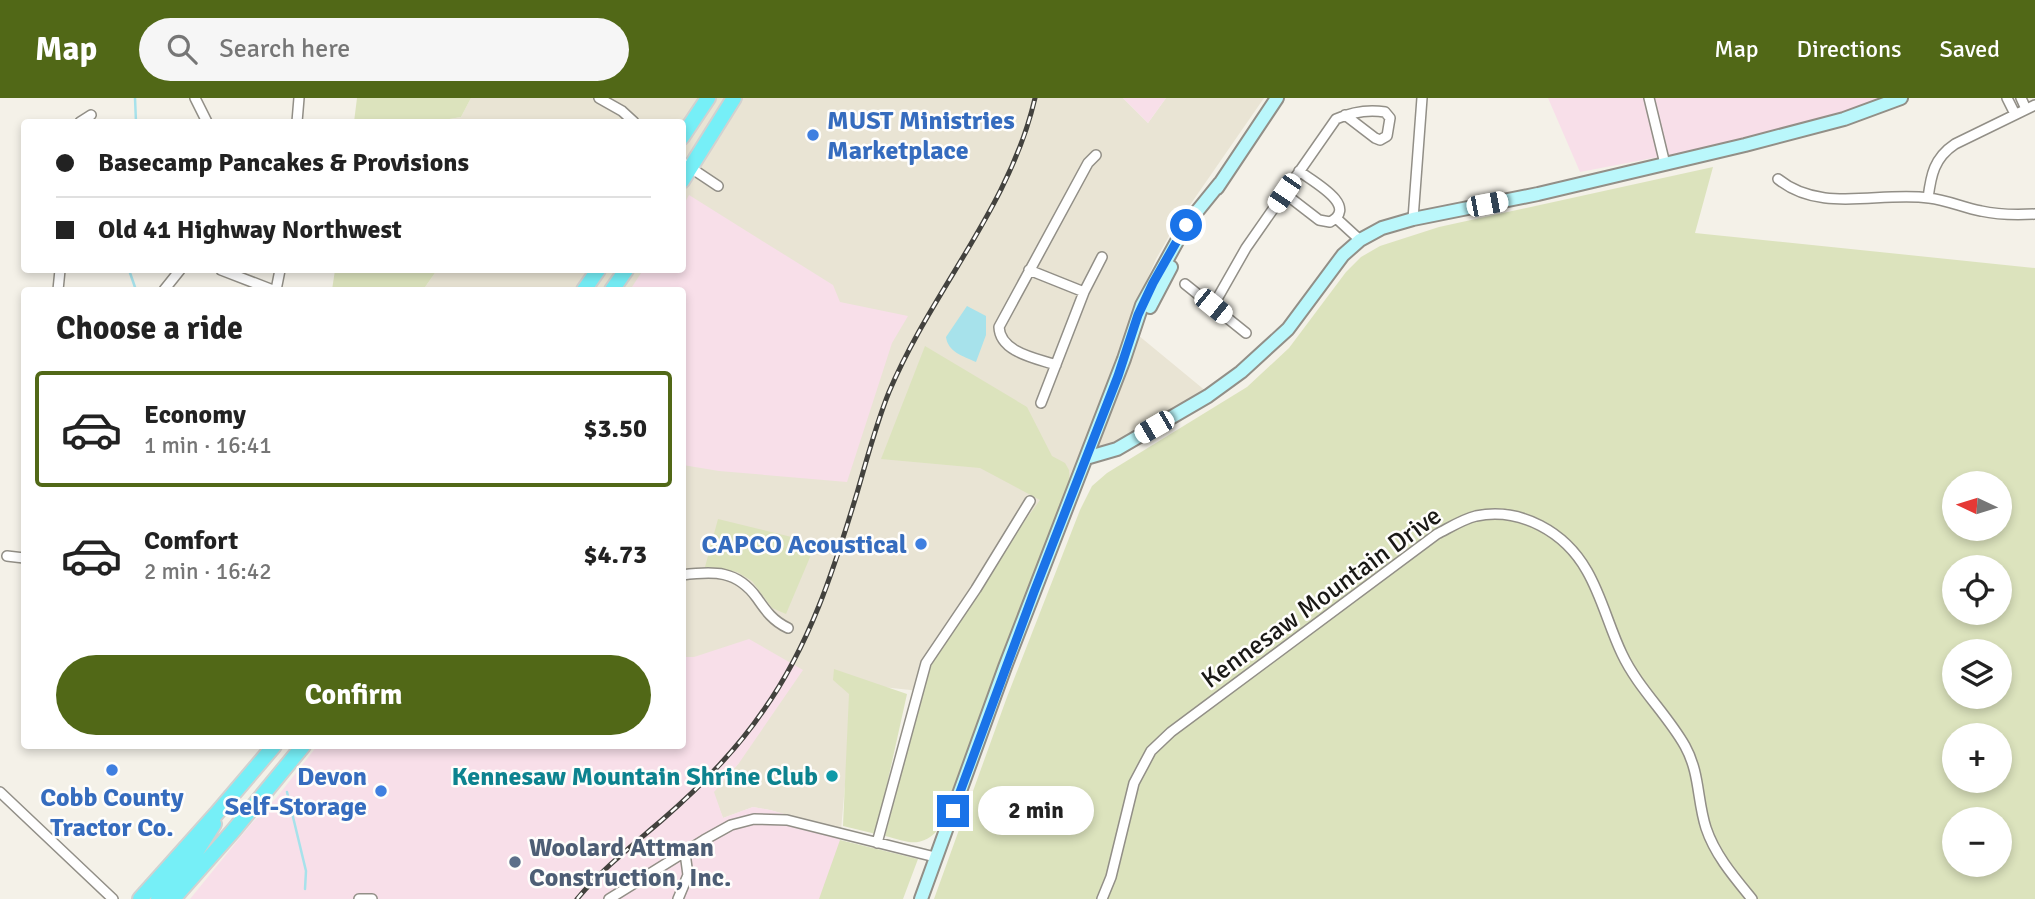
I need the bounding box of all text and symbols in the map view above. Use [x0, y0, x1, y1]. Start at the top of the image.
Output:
search box [139, 18, 629, 81]
text: Map [35, 29, 97, 70]
icon: search [163, 30, 201, 68]
text: Search here [219, 33, 350, 65]
text: Map [1714, 34, 1759, 64]
text: Directions [1797, 34, 1902, 64]
text: Saved [1940, 34, 2000, 64]
place label: MUST Ministries Marketplace [827, 105, 1015, 167]
marker: MUST Ministries Marketplace [805, 127, 821, 143]
text: Basecamp Pancakes & Provisions [98, 147, 469, 179]
car [1264, 170, 1305, 216]
car [1465, 190, 1510, 218]
route start [1170, 209, 1202, 241]
text: Old 41 Highway Northwest [98, 214, 402, 246]
car [1191, 285, 1236, 327]
text: Choose a ride [56, 309, 243, 348]
icon: car [60, 398, 123, 461]
text: Economy [144, 399, 246, 431]
car [1131, 407, 1178, 447]
text: $3.50 [583, 413, 647, 445]
text: 1 min · 16:41 [144, 431, 272, 460]
north arrow [1942, 471, 2012, 541]
map controls [1942, 471, 2012, 877]
street label: Kennesaw Mountain Drive [1195, 500, 1448, 696]
icon: car [60, 524, 123, 587]
text: Comfort [144, 525, 238, 557]
place label: CAPCO Acoustical [701, 529, 907, 561]
marker: CAPCO Acoustical [913, 536, 929, 552]
text: $4.73 [583, 539, 647, 571]
button: locate [1942, 555, 2012, 625]
text: 2 min · 16:42 [144, 557, 272, 586]
button: layers [1942, 639, 2012, 709]
button: Confirm [56, 655, 651, 735]
button: + [1942, 723, 2012, 793]
place label: Devon Self-Storage [225, 761, 367, 823]
place label: Kennesaw Mountain Shrine Club [451, 761, 818, 793]
marker: Cobb County Tractor Co. [104, 762, 120, 778]
marker: Kennesaw Mountain Shrine Club [824, 768, 840, 784]
place label: Cobb County Tractor Co. [40, 782, 184, 844]
marker: Devon Self-Storage [373, 783, 389, 799]
callout: 2 min [978, 786, 1093, 836]
route end [937, 795, 969, 827]
text: 2 min [1008, 796, 1064, 825]
button: − [1942, 807, 2012, 877]
place label: Woolard Attman Construction, Inc. [529, 832, 732, 894]
marker: Woolard Attman Construction, Inc. [507, 854, 523, 870]

